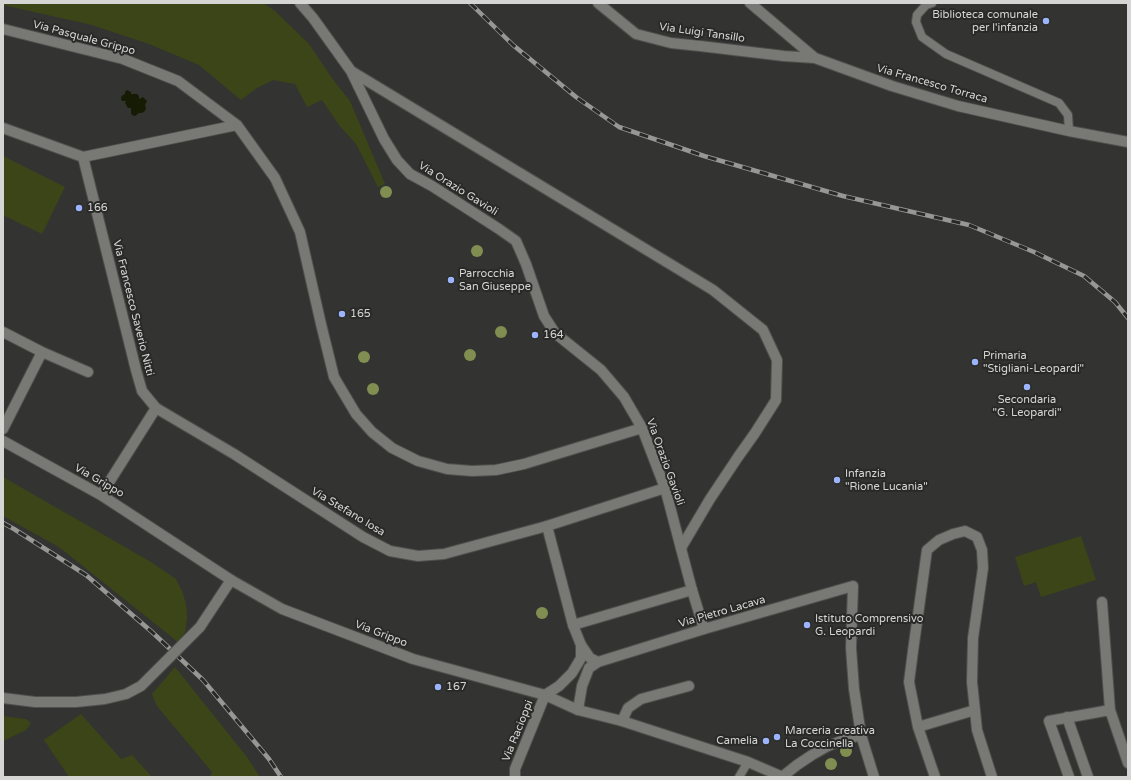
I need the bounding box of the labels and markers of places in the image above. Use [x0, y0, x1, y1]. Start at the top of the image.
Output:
place label: Biblioteca comunale per l'infanzia [932, 8, 1038, 34]
marker: Biblioteca comunale per l'infanzia [1041, 16, 1051, 26]
place label: 166 [87, 201, 108, 215]
marker: 166 [74, 203, 84, 213]
place label: Parrocchia San Giuseppe [459, 267, 531, 293]
marker: Parrocchia San Giuseppe [446, 275, 456, 285]
place label: 165 [350, 307, 371, 321]
marker: 165 [337, 309, 347, 319]
place label: 164 [543, 328, 564, 342]
marker: 164 [530, 330, 540, 340]
place label: Primaria "Stigliani-Leopardi" [983, 349, 1084, 375]
marker: Primaria "Stigliani-Leopardi" [970, 357, 980, 367]
marker: Secondaria "G. Leopardi" [1022, 382, 1032, 392]
place label: Secondaria "G. Leopardi" [992, 393, 1062, 419]
place label: Infanzia "Rione Lucania" [845, 467, 928, 493]
marker: Infanzia "Rione Lucania" [832, 475, 842, 485]
place label: Istituto Comprensivo G. Leopardi [815, 612, 923, 638]
marker: Istituto Comprensivo G. Leopardi [802, 620, 812, 630]
place label: 167 [446, 680, 467, 694]
marker: 167 [433, 682, 443, 692]
place label: Marceria creativa La Coccinella [785, 724, 875, 750]
marker: Marceria creativa La Coccinella [772, 732, 782, 742]
place label: Camelia [716, 734, 758, 748]
marker: Camelia [761, 736, 771, 746]

